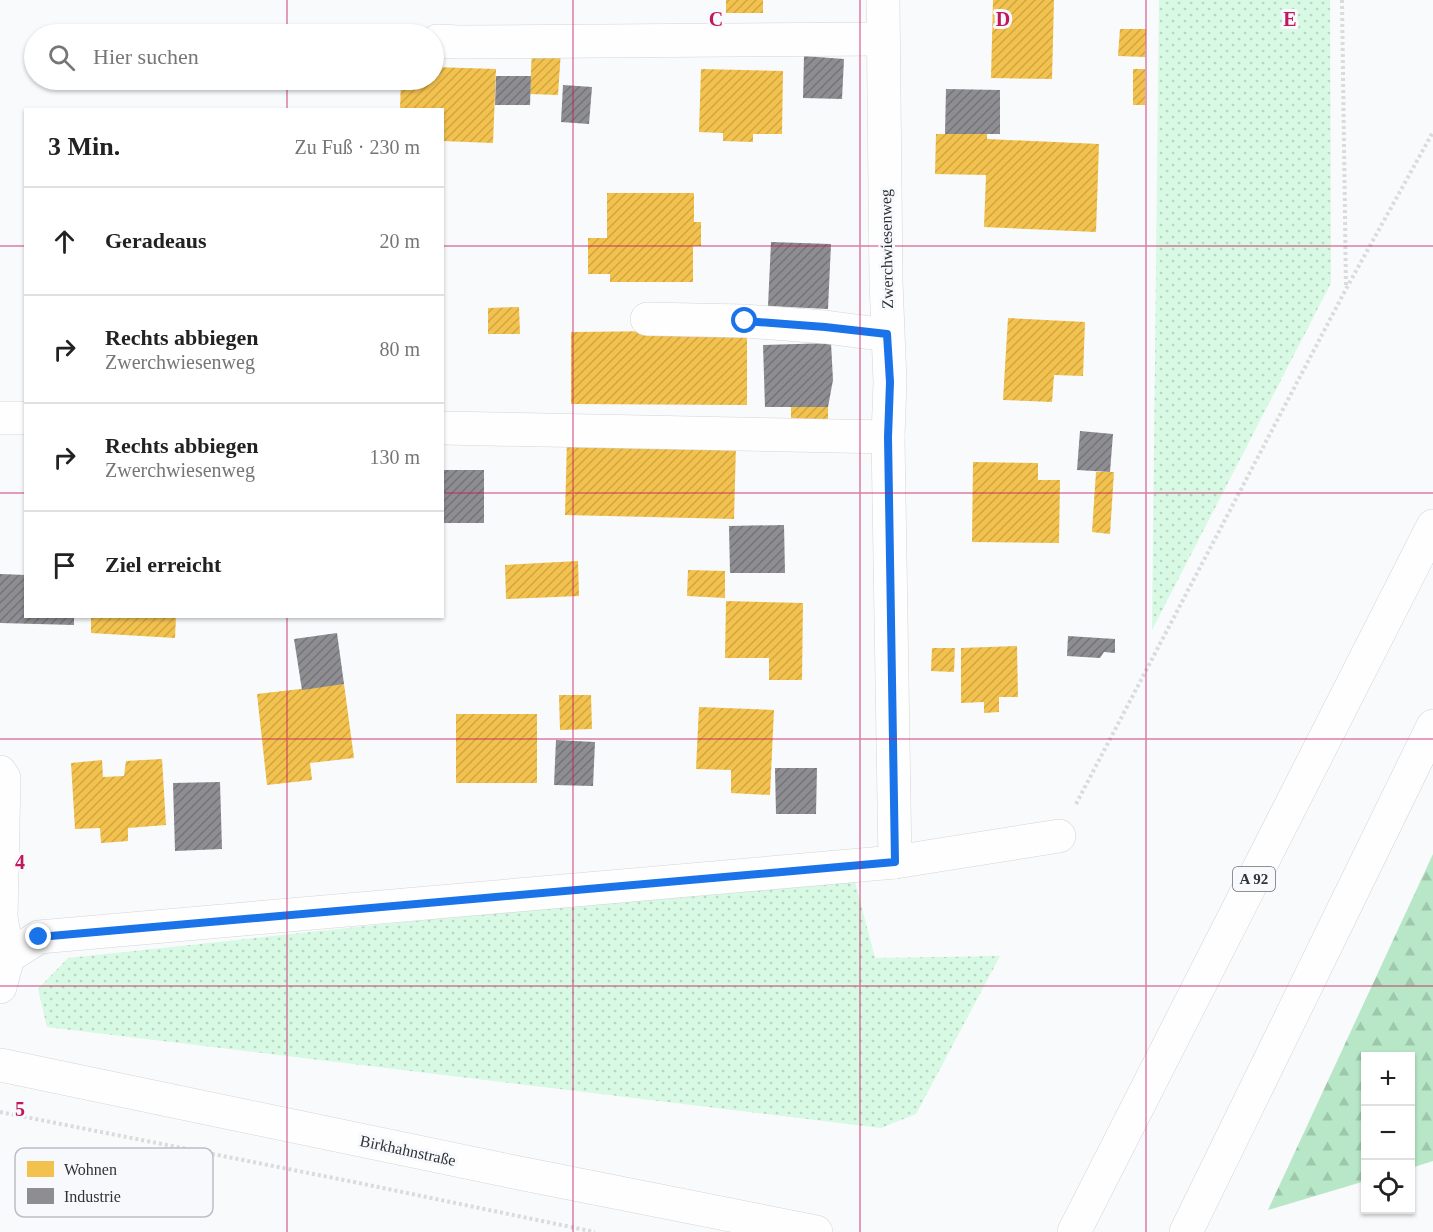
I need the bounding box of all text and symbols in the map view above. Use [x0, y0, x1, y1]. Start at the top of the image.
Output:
text: C [709, 8, 723, 30]
text: D [996, 8, 1010, 30]
text: E [1283, 8, 1297, 30]
search box [24, 24, 444, 90]
icon: search [45, 41, 78, 74]
text: Hier suchen [93, 44, 199, 69]
text: 3 Min. [48, 132, 120, 161]
text: Zu Fuß · 230 m [294, 136, 420, 158]
street label: Zwerchwiesenweg [877, 189, 897, 309]
icon: ahead [48, 225, 81, 258]
text: Geradeaus [105, 228, 206, 253]
text: 20 m [379, 230, 420, 252]
route start [731, 307, 757, 333]
text: Rechts abbiegen [105, 325, 258, 350]
icon: right [48, 333, 81, 366]
text: 80 m [379, 338, 420, 360]
text: Zwerchwiesenweg [105, 351, 255, 373]
text: Rechts abbiegen [105, 433, 258, 458]
icon: right [48, 441, 81, 474]
text: 130 m [369, 446, 420, 468]
text: Zwerchwiesenweg [105, 459, 255, 481]
icon: arrive [48, 549, 81, 582]
text: Ziel erreicht [105, 552, 221, 577]
text: 4 [15, 851, 25, 873]
road number: A 92 [1233, 867, 1275, 891]
route end [25, 923, 51, 949]
map controls [1361, 1052, 1415, 1214]
button: + [1361, 1052, 1415, 1106]
text: 5 [15, 1098, 25, 1120]
button: − [1361, 1106, 1415, 1160]
street label: Birkhahnstraße [358, 1132, 457, 1169]
legend [15, 1148, 213, 1217]
button: locate [1361, 1160, 1415, 1214]
text: Wohnen [64, 1161, 117, 1178]
text: Industrie [64, 1188, 121, 1205]

